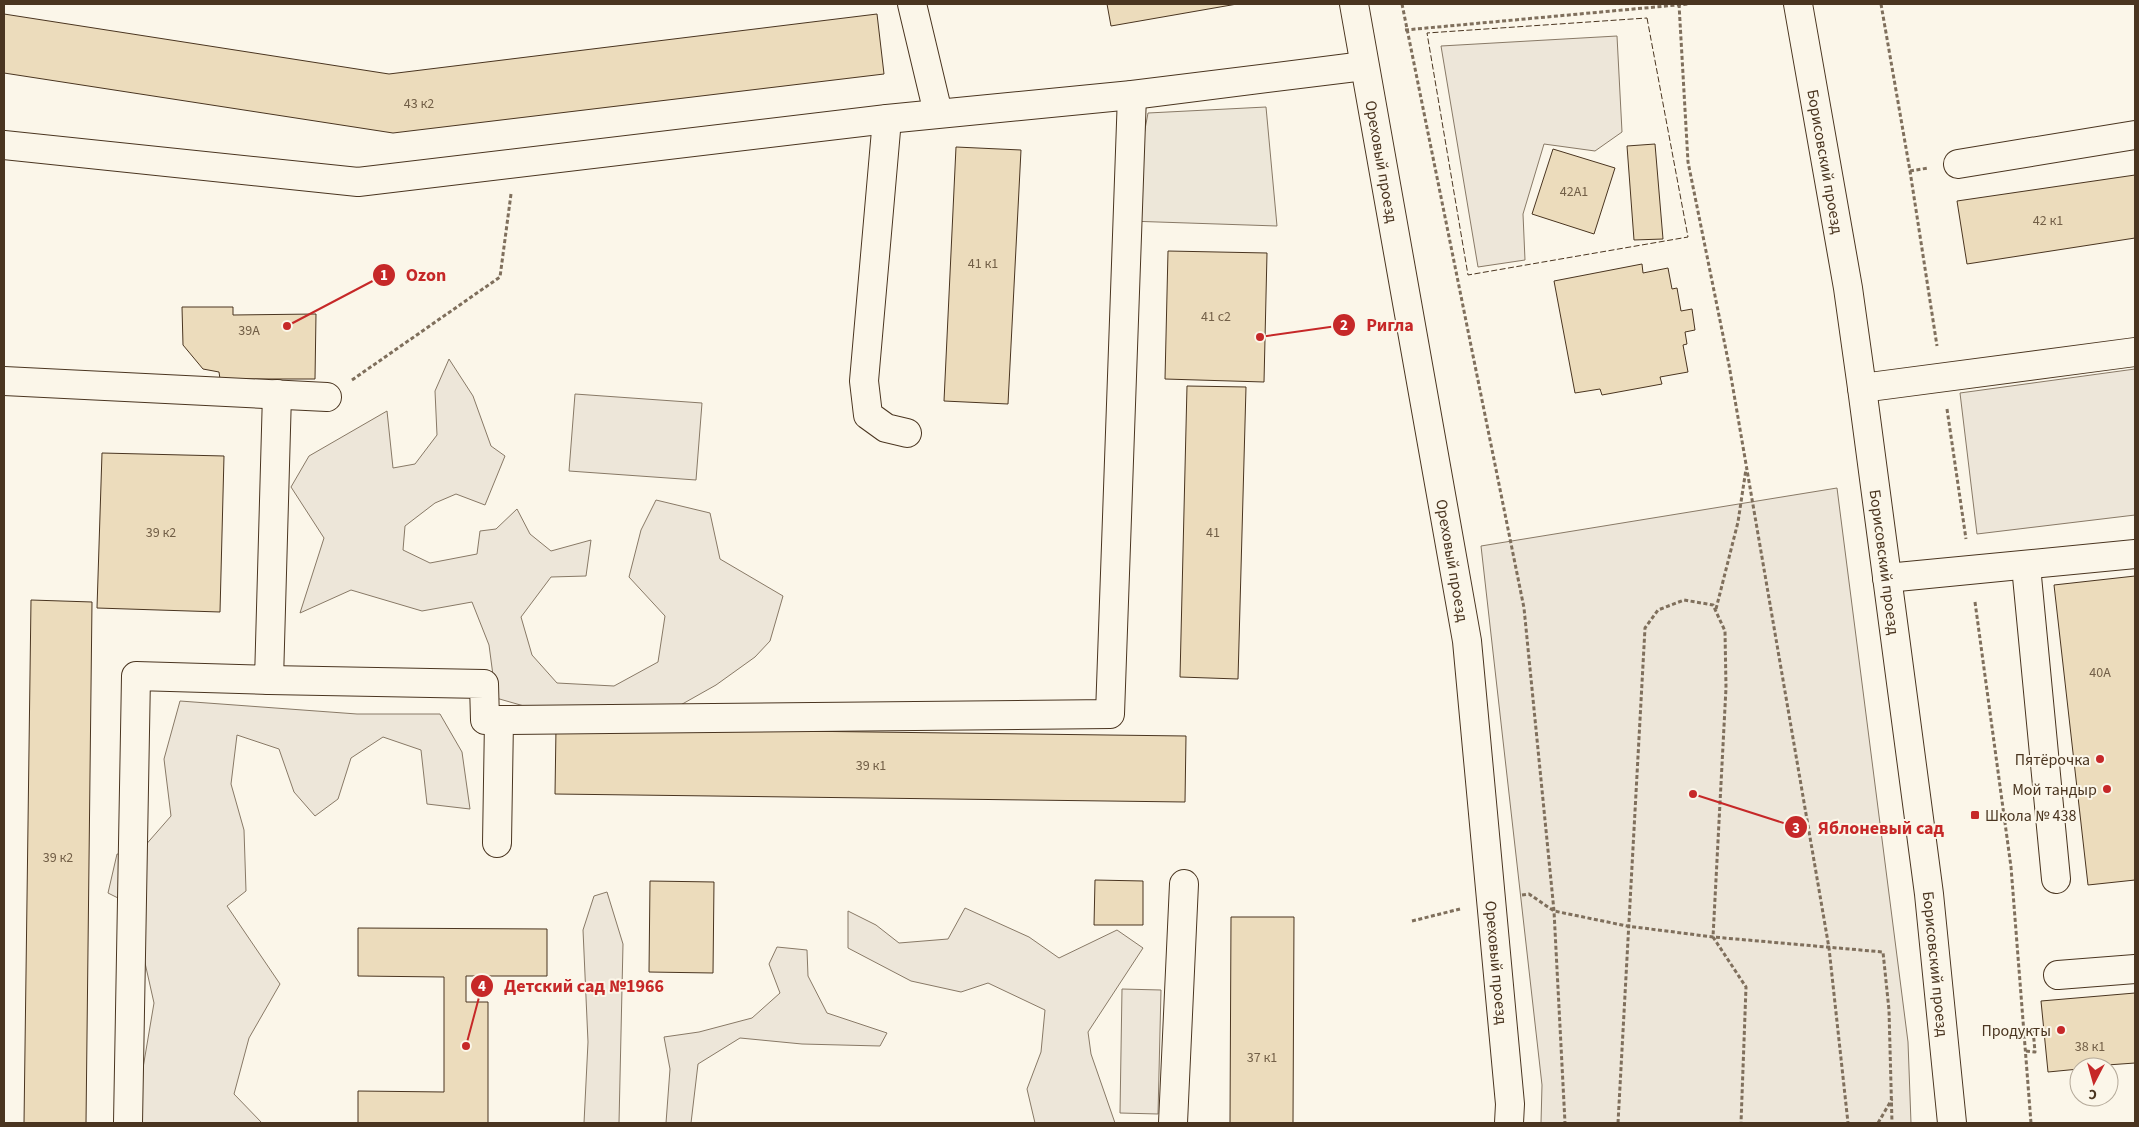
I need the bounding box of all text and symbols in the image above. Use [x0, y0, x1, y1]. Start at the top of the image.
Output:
street label: Борисовский проезд [1801, 88, 1848, 236]
house number: 43 к2 [404, 94, 434, 114]
street label: Ореховый проезд [1359, 99, 1403, 225]
house number: 42А1 [1560, 182, 1588, 202]
house number: 42 к1 [2033, 211, 2063, 231]
house number: 41 к1 [968, 254, 998, 274]
callout: Ozon [371, 258, 456, 291]
text: Ozon [406, 263, 446, 288]
text: 1 [380, 265, 388, 286]
house number: 41 с2 [1201, 307, 1231, 327]
callout: Ригла [1332, 308, 1424, 341]
text: Ригла [1366, 313, 1414, 338]
text: 2 [1340, 315, 1348, 336]
house number: 39А [238, 321, 260, 341]
street label: Борисовский проезд [1864, 488, 1905, 637]
street label: Ореховый проезд [1430, 497, 1473, 624]
house number: 39 к2 [146, 523, 176, 543]
house number: 41 [1206, 523, 1220, 543]
house number: 40А [2089, 663, 2111, 683]
place label: Пятёрочка [2015, 749, 2090, 771]
marker: Пятёрочка [2094, 753, 2106, 765]
house number: 39 к1 [856, 756, 886, 776]
place label: Мой тандыр [2012, 779, 2097, 801]
marker: Мой тандыр [2101, 783, 2113, 795]
place label: Школа № 438 [1985, 805, 2076, 827]
marker: Школа № 438 [1969, 809, 1981, 821]
callout: Яблоневый сад [1783, 811, 1954, 844]
text: Яблоневый сад [1818, 816, 1945, 841]
text: 3 [1792, 818, 1800, 839]
house number: 39 к2 [43, 848, 73, 868]
street label: Борисовский проезд [1917, 890, 1953, 1038]
street label: Ореховый проезд [1479, 900, 1513, 1026]
callout: Детский сад №1966 [469, 970, 674, 1003]
text: Детский сад №1966 [504, 974, 664, 999]
text: 4 [478, 976, 486, 997]
place label: Продукты [1981, 1020, 2051, 1042]
marker: Продукты [2055, 1024, 2067, 1036]
house number: 38 к1 [2075, 1037, 2105, 1057]
house number: 37 к1 [1247, 1048, 1277, 1068]
north arrow [2069, 1057, 2119, 1107]
text: С [2088, 1084, 2098, 1104]

